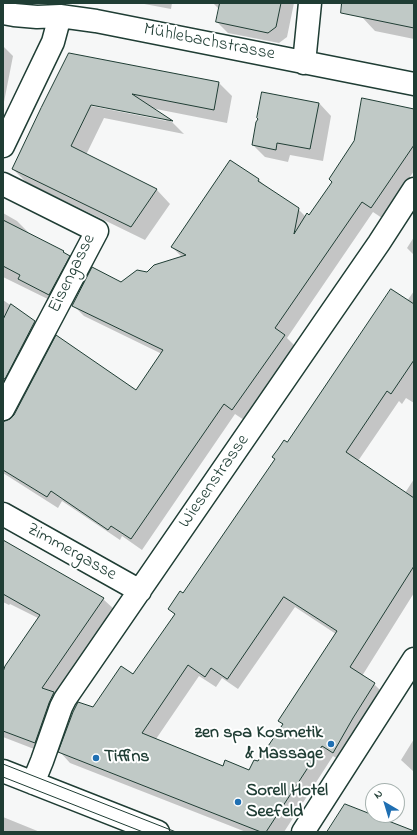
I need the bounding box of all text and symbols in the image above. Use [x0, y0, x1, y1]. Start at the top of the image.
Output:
street label: Mühlebachstrasse [141, 20, 277, 66]
street label: Eisengasse [45, 231, 101, 317]
street label: Wiesenstrasse [175, 431, 255, 533]
street label: Zimmergasse [22, 519, 120, 587]
place label: zen spa Kosmetik & Massage [194, 723, 323, 766]
marker: zen spa Kosmetik & Massage [326, 739, 336, 749]
place label: Tiffins [104, 747, 149, 769]
marker: Tiffins [91, 753, 101, 763]
place label: Sorell Hotel Seefeld [246, 781, 328, 824]
north arrow [365, 783, 405, 823]
text: N [370, 786, 386, 803]
marker: Sorell Hotel Seefeld [233, 797, 243, 807]

